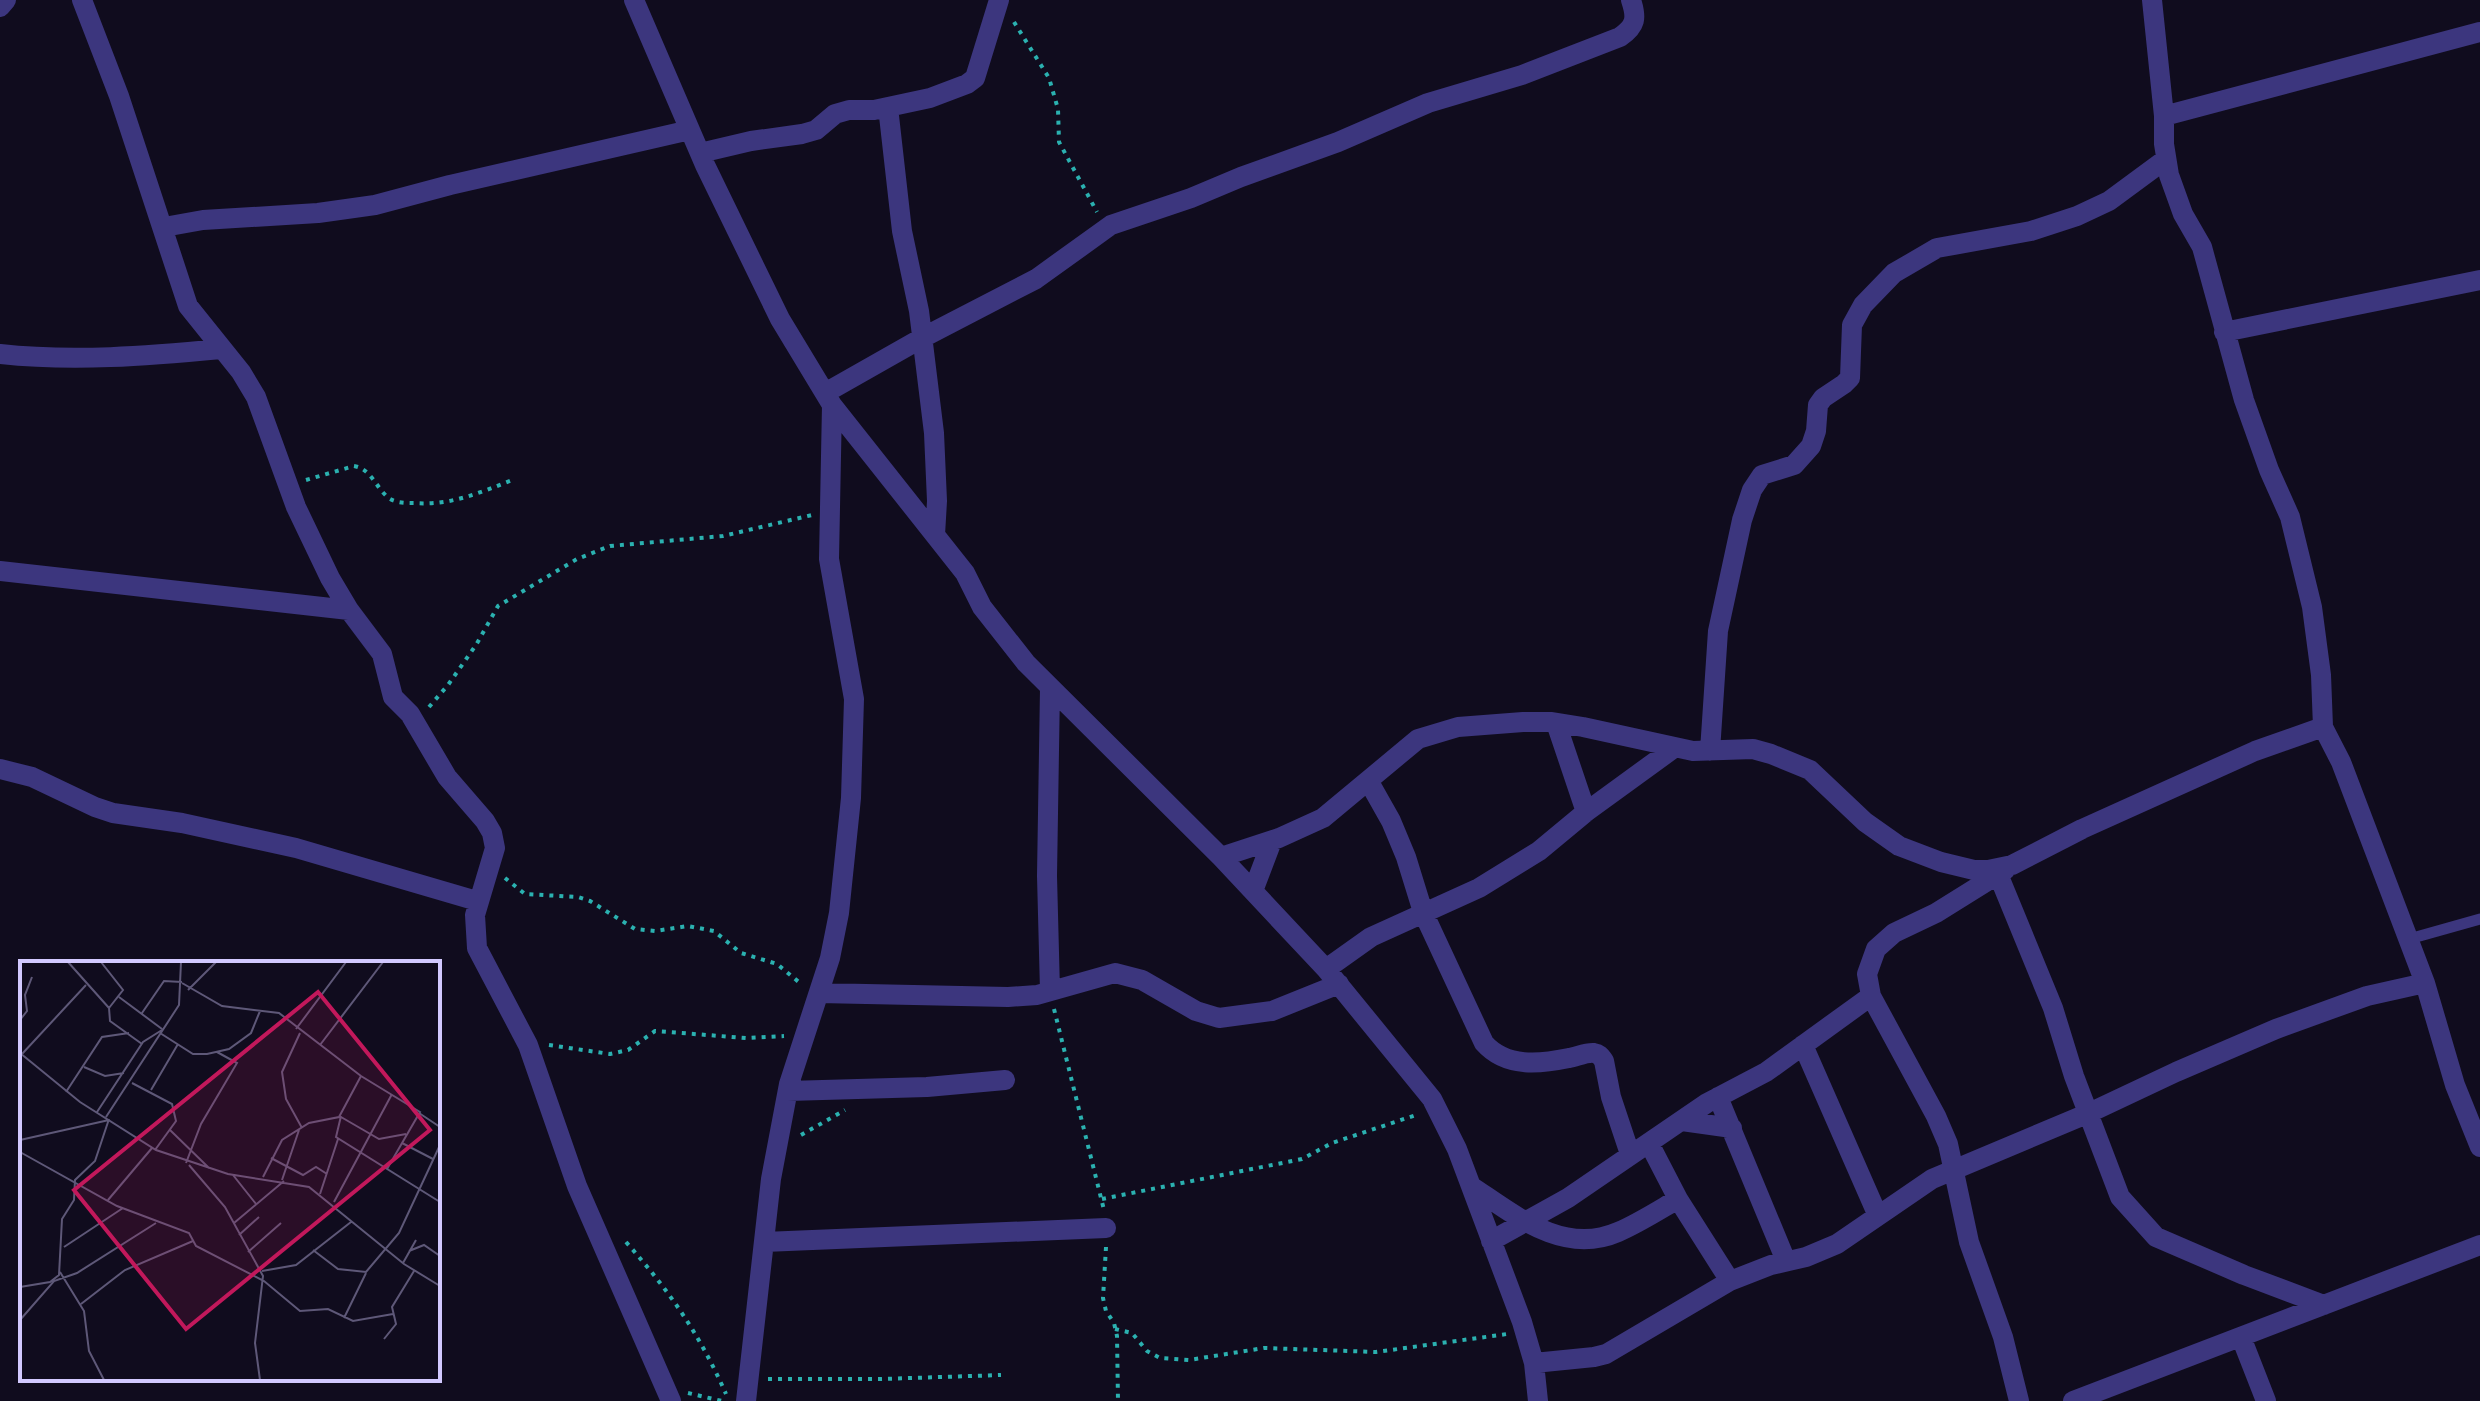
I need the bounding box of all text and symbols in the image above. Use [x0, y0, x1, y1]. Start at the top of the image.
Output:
inset map [20, 961, 440, 1381]

